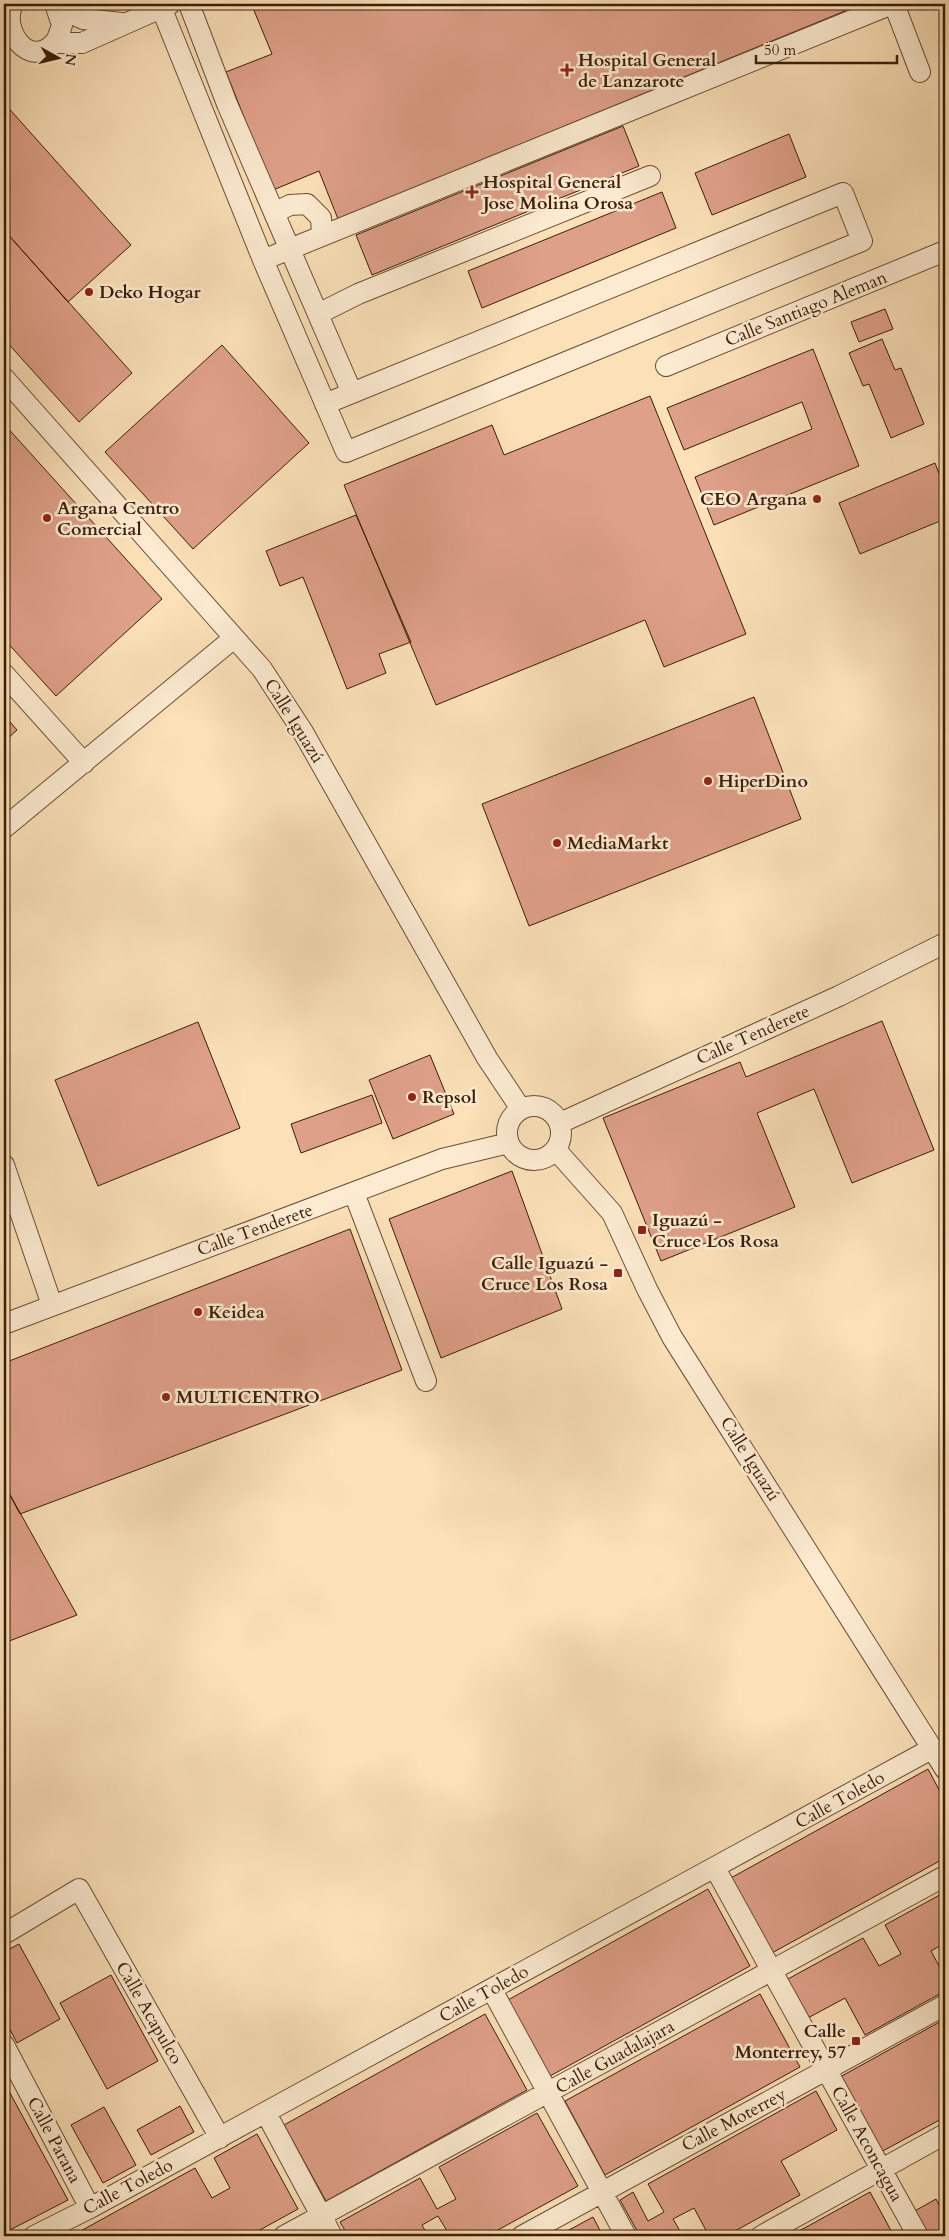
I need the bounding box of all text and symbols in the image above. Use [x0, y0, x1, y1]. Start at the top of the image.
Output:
north arrow [32, 32, 82, 82]
scale bar [756, 32, 898, 64]
text: 50 m [764, 40, 796, 60]
place label: Hospital General de Lanzarote [578, 48, 716, 94]
text: N [60, 52, 81, 67]
marker: Hospital General de Lanzarote [560, 63, 574, 77]
place label: Hospital General Jose Molina Orosa [480, 170, 633, 216]
marker: Hospital General Jose Molina Orosa [465, 185, 479, 199]
street label: Calle Santiago Aleman [721, 265, 891, 353]
place label: Deko Hogar [99, 280, 202, 305]
marker: Deko Hogar [83, 286, 95, 298]
place label: CEO Argana [700, 487, 807, 512]
marker: CEO Argana [811, 493, 823, 505]
place label: Argana Centro Comercial [57, 496, 179, 542]
marker: Argana Centro Comercial [41, 512, 53, 524]
street label: Calle Iguazú [258, 674, 330, 768]
place label: HiperDino [718, 769, 808, 794]
marker: HiperDino [702, 775, 714, 787]
place label: MediaMarkt [567, 831, 669, 856]
marker: MediaMarkt [551, 837, 563, 849]
street label: Calle Tenderete [692, 999, 814, 1071]
place label: Repsol [422, 1085, 477, 1110]
marker: Repsol [406, 1091, 418, 1103]
street label: Calle Tenderete [194, 1197, 316, 1263]
place label: Iguazú - Cruce Los Rosa [652, 1208, 779, 1254]
marker: Iguazú - Cruce Los Rosa [636, 1224, 648, 1236]
place label: Calle Iguazú - Cruce Los Rosa [481, 1251, 608, 1297]
marker: Calle Iguazú - Cruce Los Rosa [612, 1267, 624, 1279]
place label: Keidea [208, 1300, 265, 1325]
marker: Keidea [192, 1306, 204, 1318]
place label: MULTICENTRO [176, 1385, 320, 1410]
marker: MULTICENTRO [160, 1391, 172, 1403]
street label: Calle Iguazú [714, 1412, 786, 1506]
street label: Calle Toledo [791, 1765, 889, 1835]
street label: Calle Acapulco [110, 1957, 189, 2069]
street label: Calle Toledo [435, 1959, 533, 2029]
street label: Calle Guadalajara [551, 2014, 679, 2100]
place label: Calle Monterrey, 57 [735, 2019, 846, 2065]
marker: Calle Monterrey, 57 [850, 2035, 862, 2047]
street label: Calle Moterrey [677, 2082, 791, 2158]
street label: Calle Aconcagua [825, 2082, 909, 2206]
street label: Calle Parana [21, 2092, 87, 2188]
street label: Calle Toledo [79, 2153, 178, 2221]

